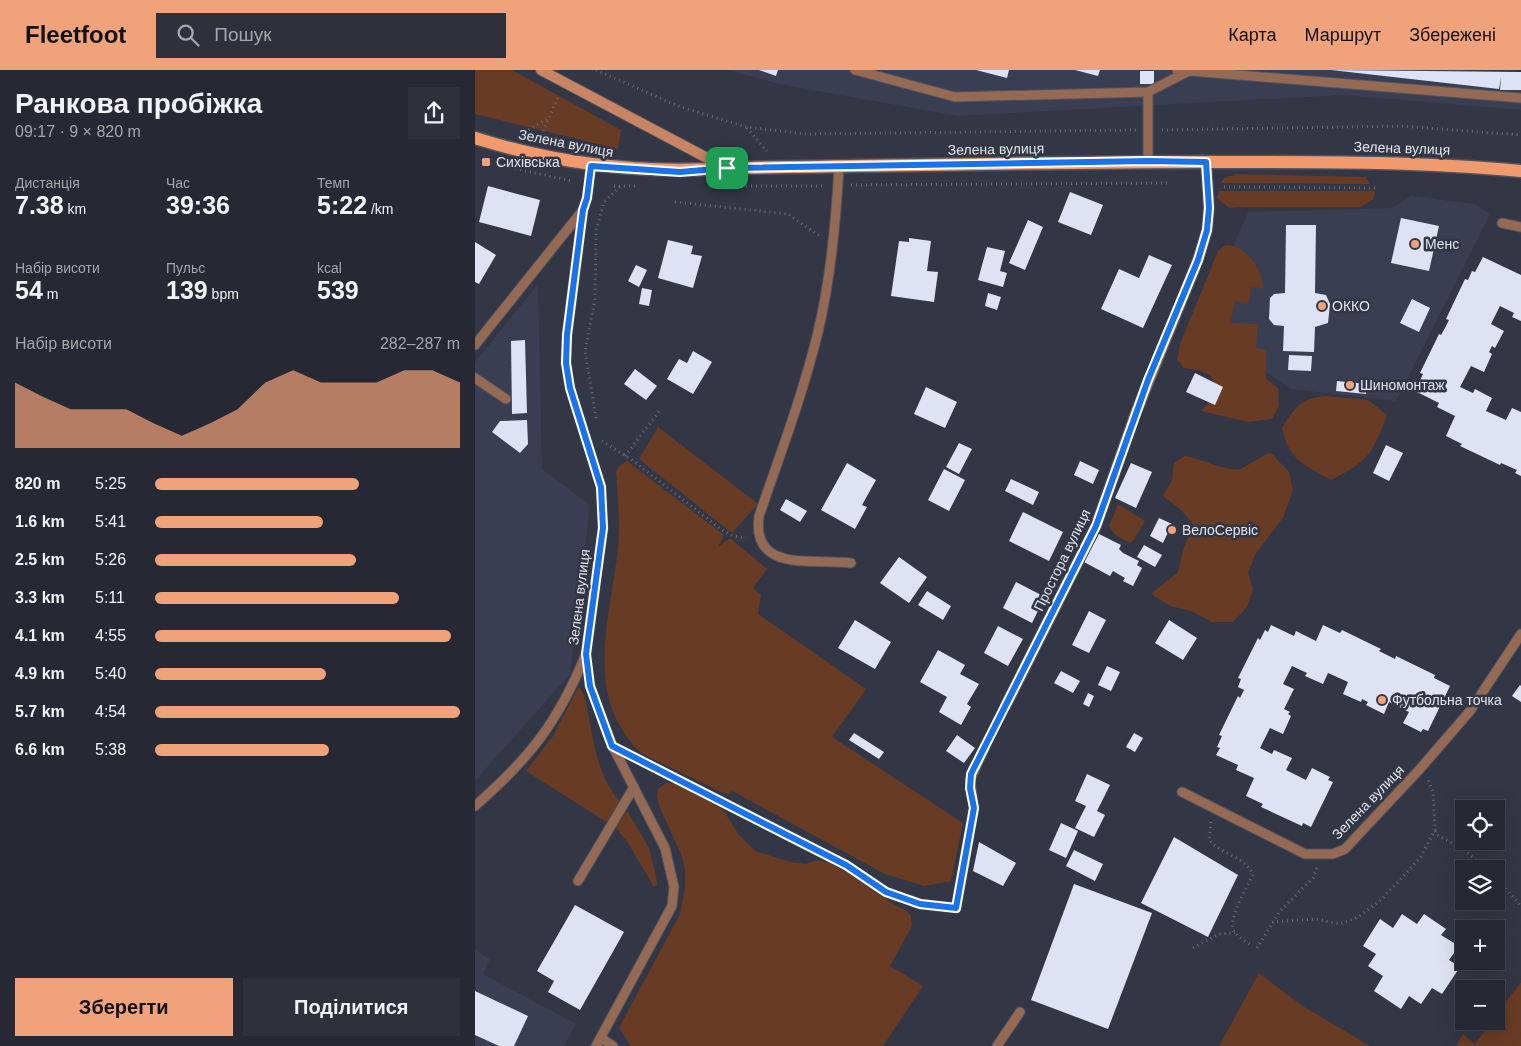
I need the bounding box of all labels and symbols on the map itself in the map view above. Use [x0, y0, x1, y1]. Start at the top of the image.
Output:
street label: Зелена вулиця [517, 126, 615, 160]
street label: Зелена вулиця [1353, 138, 1451, 158]
street label: Зелена вулиця [948, 140, 1044, 158]
pin [706, 147, 748, 189]
place label: Сихівська [496, 154, 560, 170]
marker: Сихівська [480, 156, 492, 168]
place label: Менс [1425, 236, 1459, 252]
marker: Менс [1409, 238, 1421, 250]
place label: ОККО [1332, 298, 1370, 314]
marker: ОККО [1316, 300, 1328, 312]
place label: Шиномонтаж [1360, 377, 1445, 393]
marker: Шиномонтаж [1344, 379, 1356, 391]
street label: Простора вулиця [1030, 506, 1094, 614]
place label: ВелоСервіс [1182, 522, 1258, 538]
marker: ВелоСервіс [1166, 524, 1178, 536]
street label: Зелена вулиця [565, 548, 593, 646]
place label: Футбольна точка [1392, 692, 1502, 708]
marker: Футбольна точка [1376, 694, 1388, 706]
street label: Зелена вулиця [1329, 762, 1407, 842]

